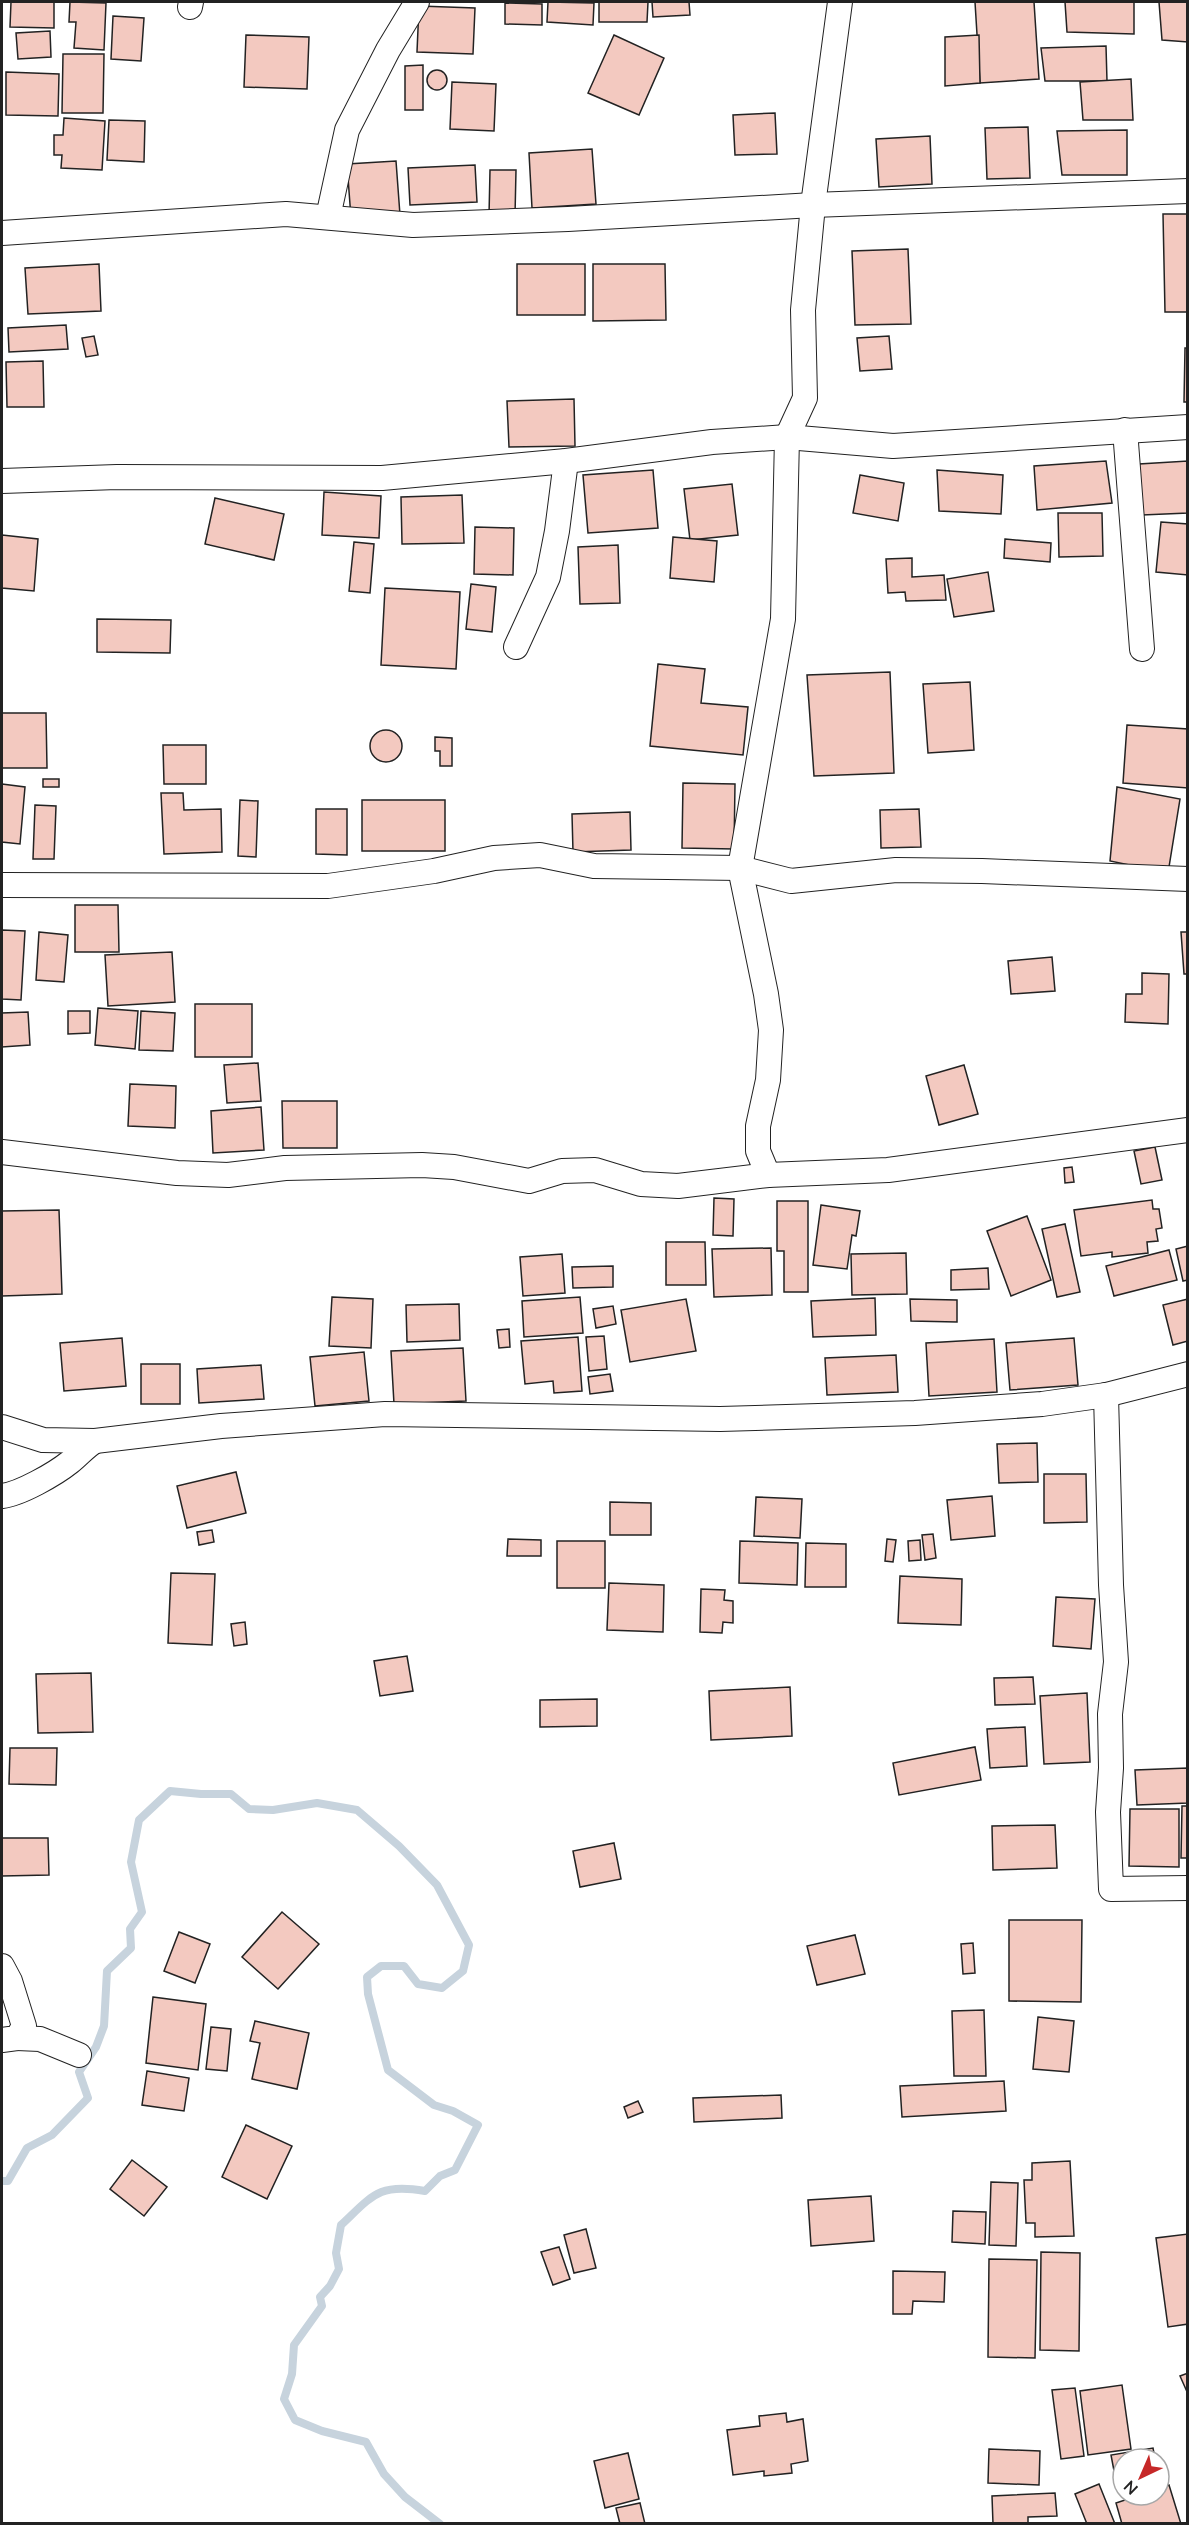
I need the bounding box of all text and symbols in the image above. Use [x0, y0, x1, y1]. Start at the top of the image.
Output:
north arrow [1111, 2447, 1171, 2507]
text: N [1119, 2475, 1143, 2499]

